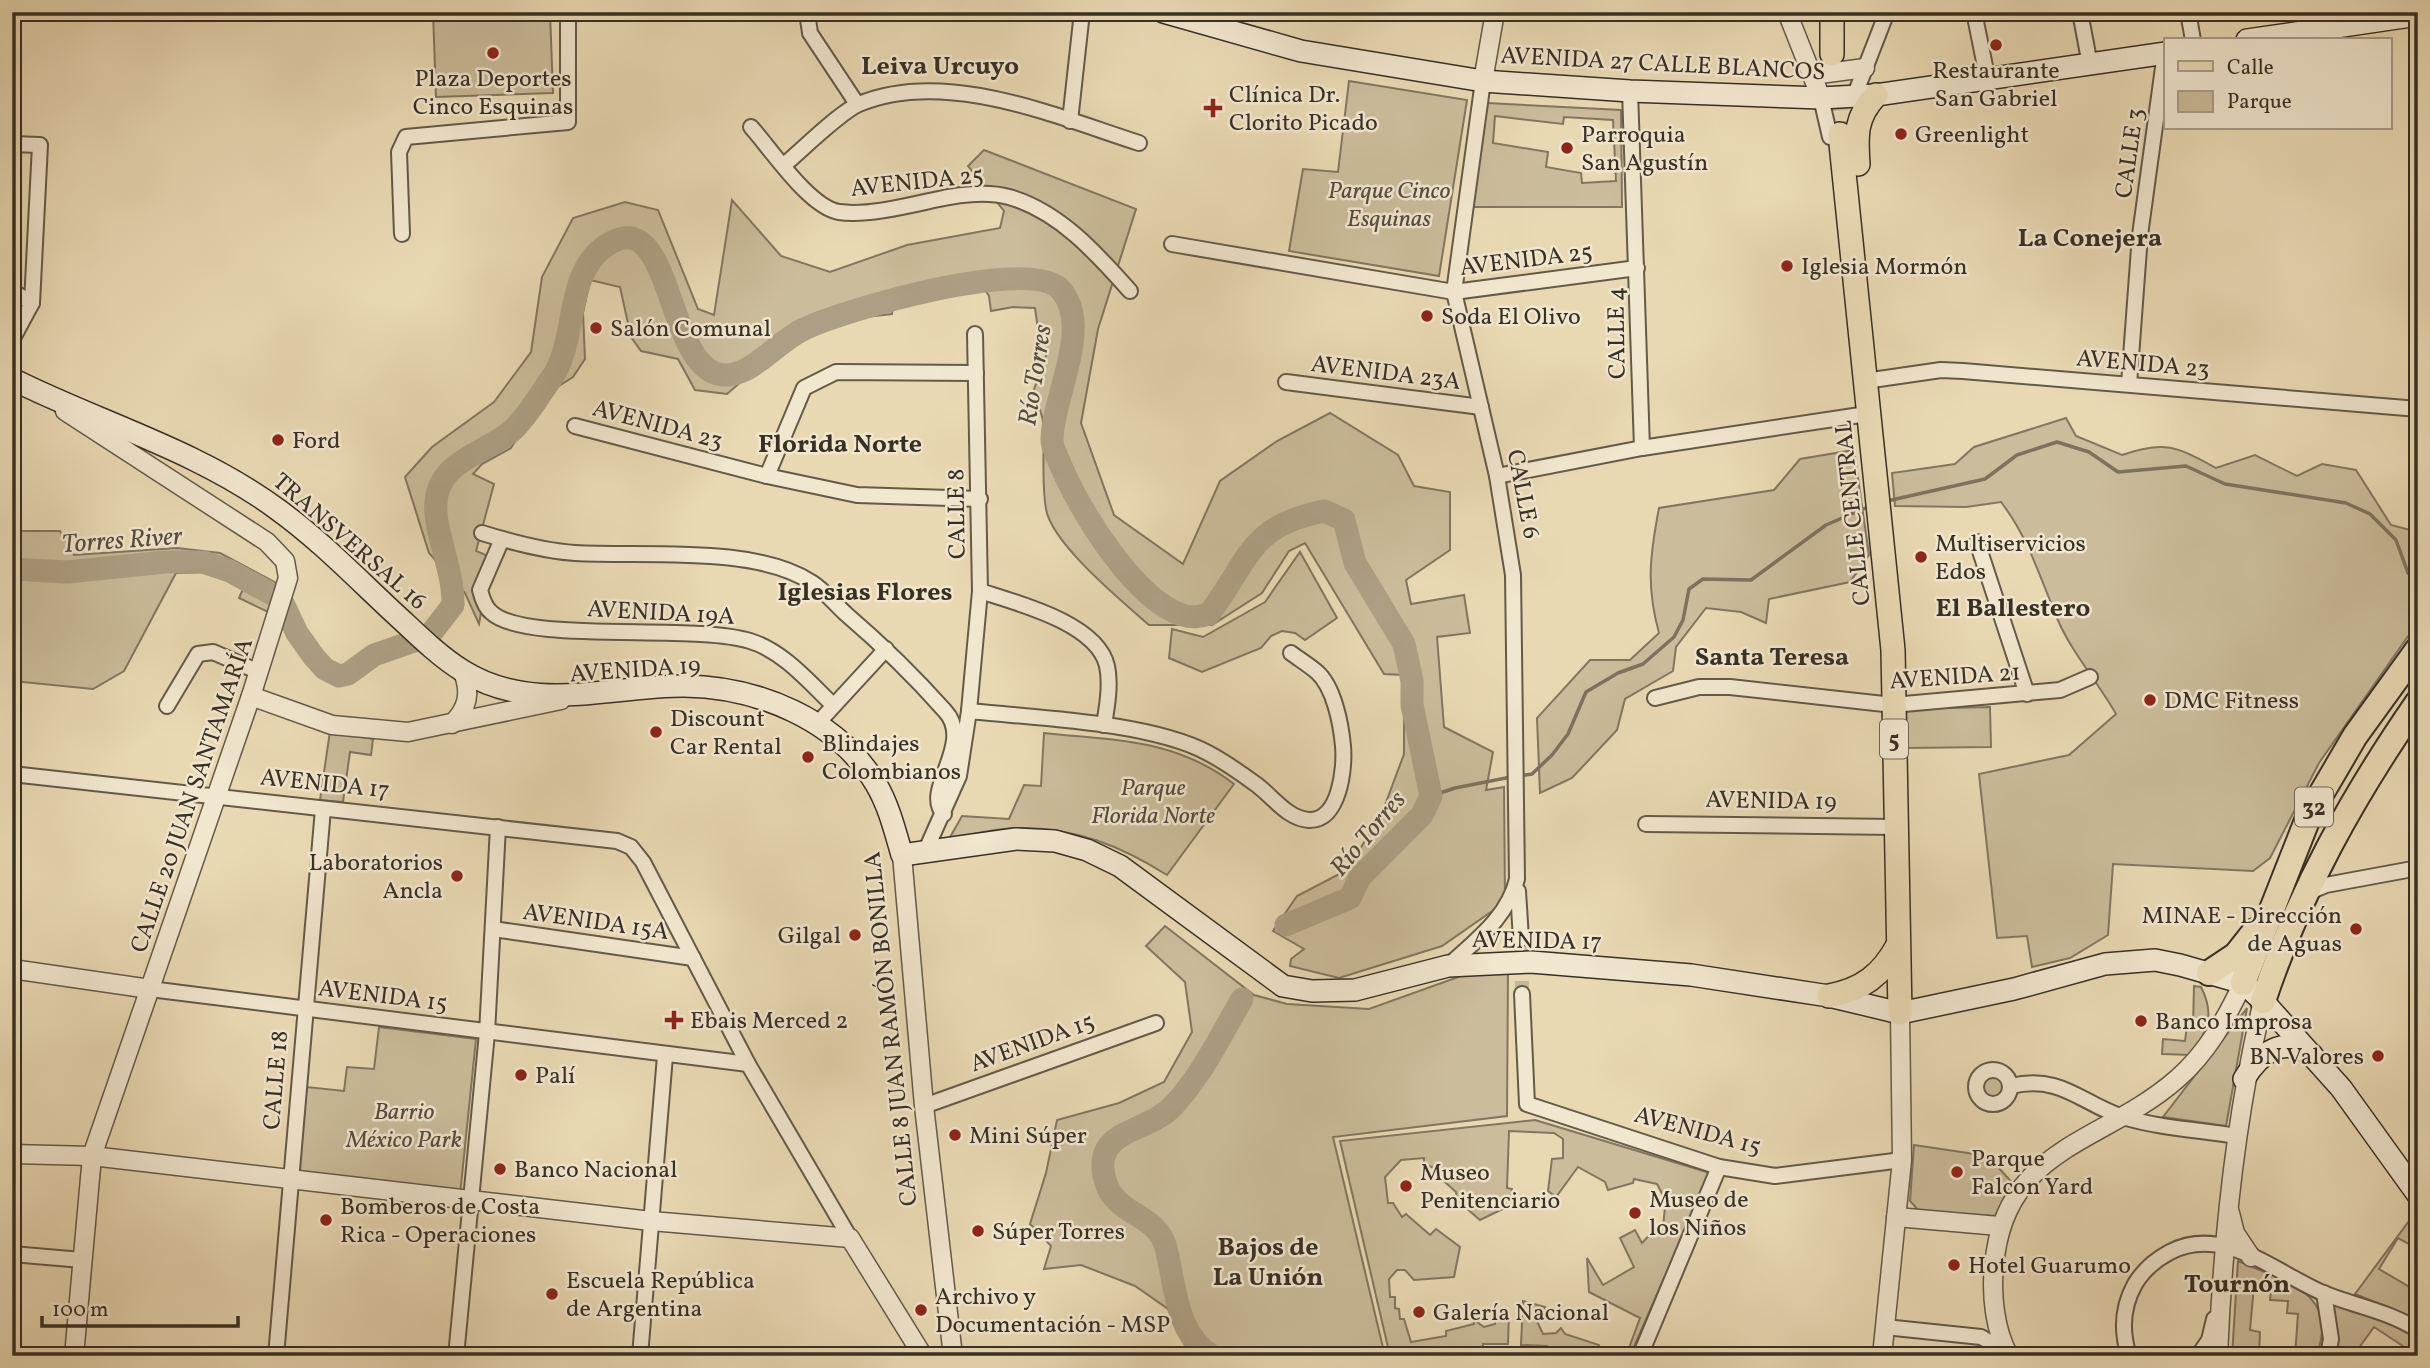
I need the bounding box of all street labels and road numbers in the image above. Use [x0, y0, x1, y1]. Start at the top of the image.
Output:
street label: AVENIDA 27 CALLE BLANCOS [1500, 40, 1826, 90]
street label: CALLE 3 [2108, 106, 2154, 200]
street label: AVENIDA 25 [849, 159, 985, 207]
street label: AVENIDA 25 [1458, 236, 1595, 286]
street label: CALLE 4 [1600, 286, 1636, 380]
street label: AVENIDA 23 [2075, 342, 2211, 388]
street label: AVENIDA 23A [1309, 348, 1463, 400]
street label: AVENIDA 23 [589, 392, 726, 460]
street label: CALLE CENTRAL [1827, 418, 1881, 607]
street label: CALLE 6 [1497, 447, 1547, 542]
street label: TRANSVERSAL 16 [264, 466, 433, 619]
street label: CALLE 8 [940, 468, 976, 559]
street label: AVENIDA 19A [586, 593, 736, 635]
street label: CALLE 20 JUAN SANTAMARÍA [123, 634, 263, 958]
street label: AVENIDA 19 [569, 649, 702, 693]
street label: AVENIDA 21 [1888, 656, 2022, 700]
road number: 5 [1880, 720, 1908, 758]
street label: AVENIDA 17 [258, 761, 391, 809]
street label: AVENIDA 19 [1705, 784, 1837, 820]
road number: 32 [2295, 788, 2333, 827]
street label: CALLE 8 JUAN RAMÓN BONILLA [856, 850, 928, 1208]
street label: AVENIDA 15A [521, 896, 671, 950]
street label: AVENIDA 17 [1472, 924, 1602, 960]
street label: AVENIDA 15 [316, 972, 449, 1022]
street label: AVENIDA 15 [966, 1006, 1100, 1082]
street label: CALLE 18 [256, 1029, 298, 1131]
street label: AVENIDA 15 [1630, 1099, 1765, 1165]

